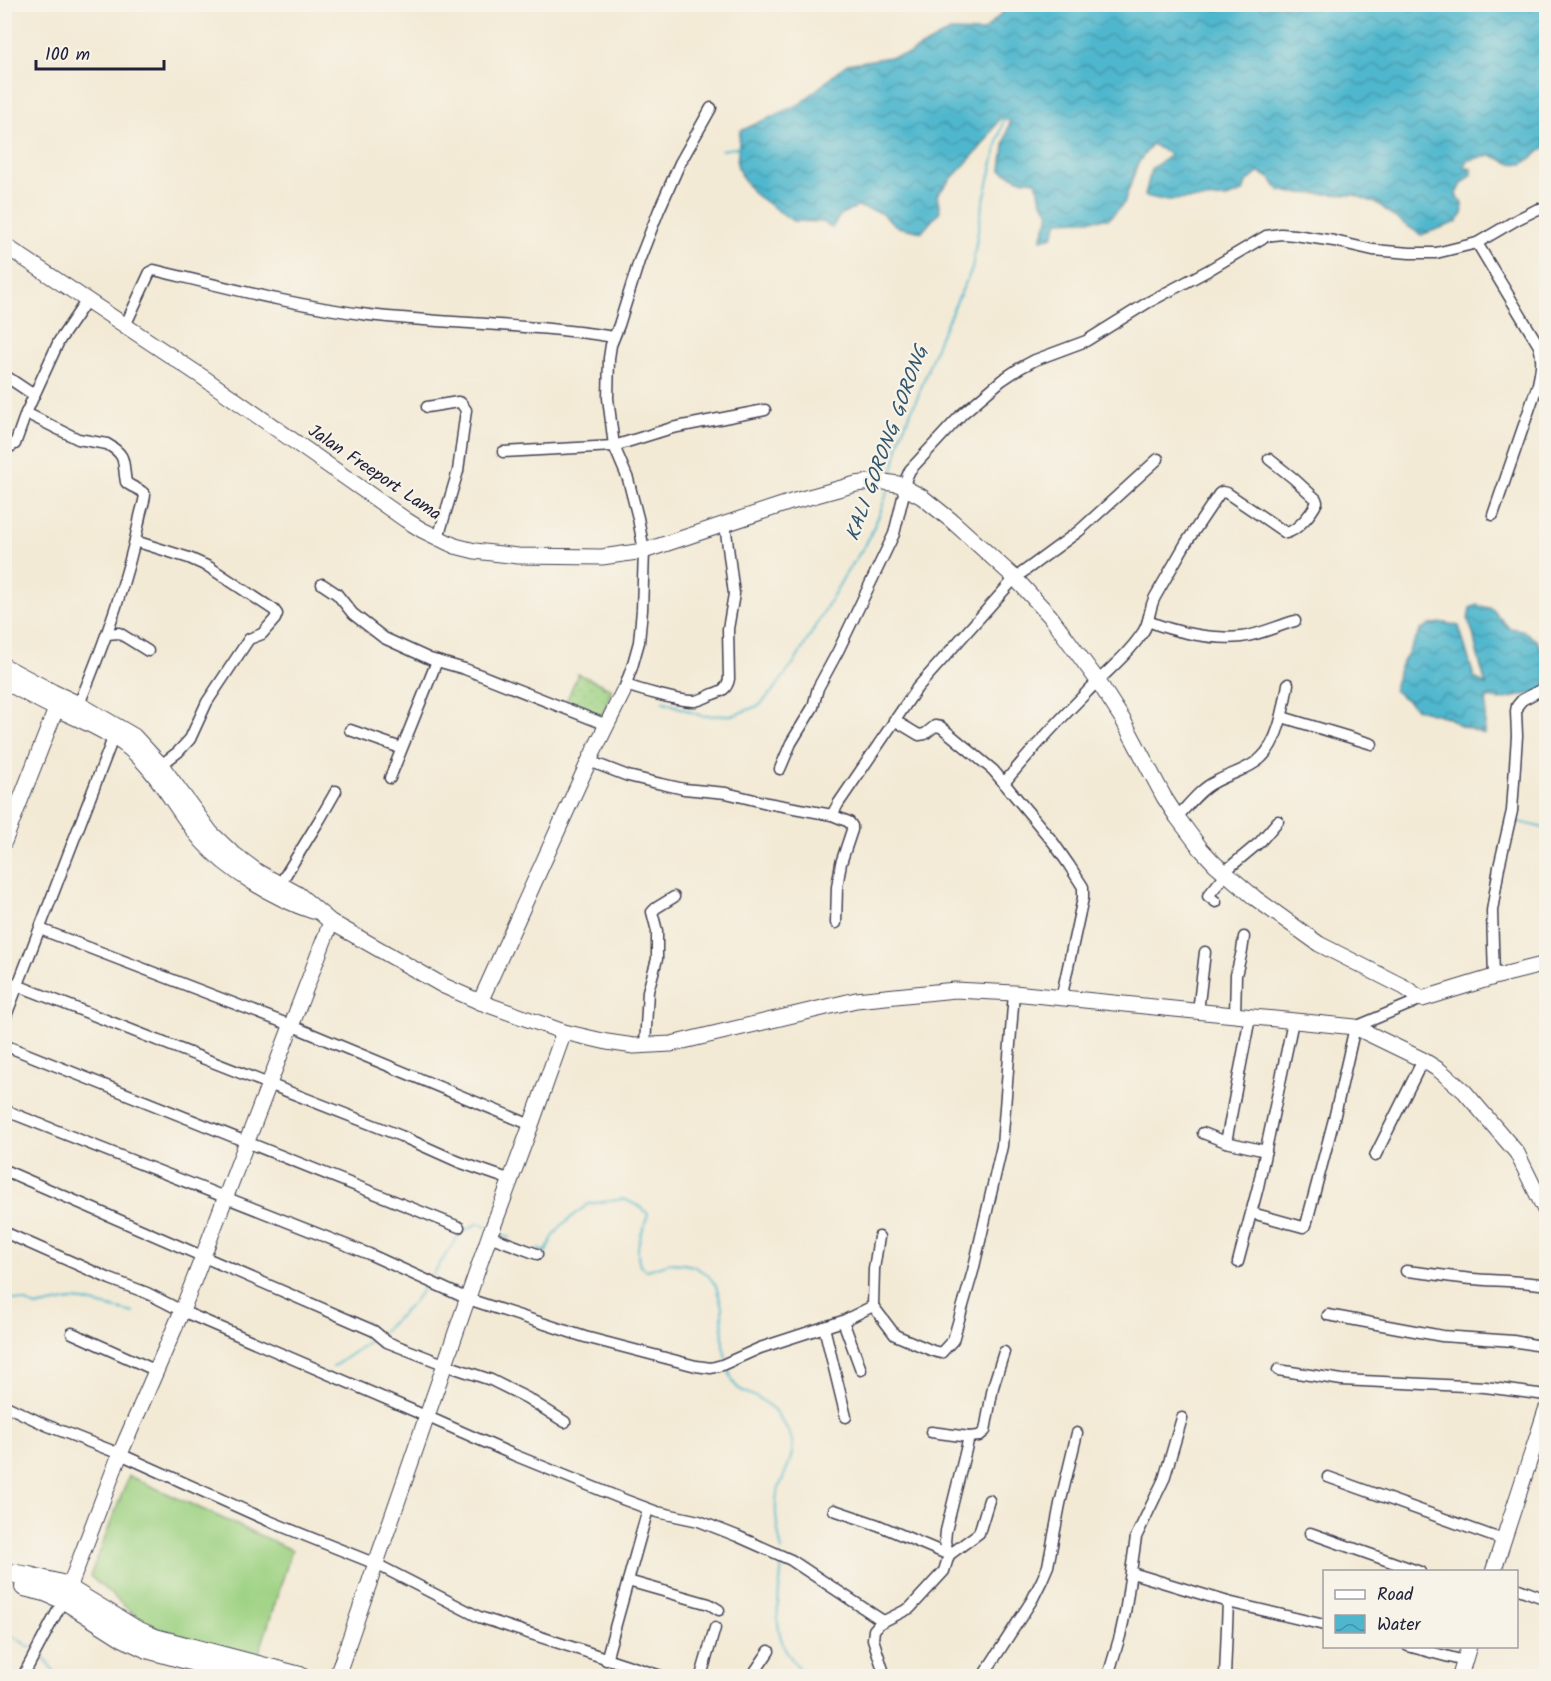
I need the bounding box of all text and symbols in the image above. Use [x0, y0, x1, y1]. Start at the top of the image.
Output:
scale bar [36, 33, 164, 71]
text: 100 m [45, 41, 90, 70]
water label: KALI GORONG GORONG [838, 340, 939, 546]
street label: Jalan Freeport Lama [301, 418, 447, 529]
legend [1323, 1570, 1518, 1648]
text: Road [1377, 1581, 1414, 1610]
text: Water [1377, 1611, 1422, 1640]

